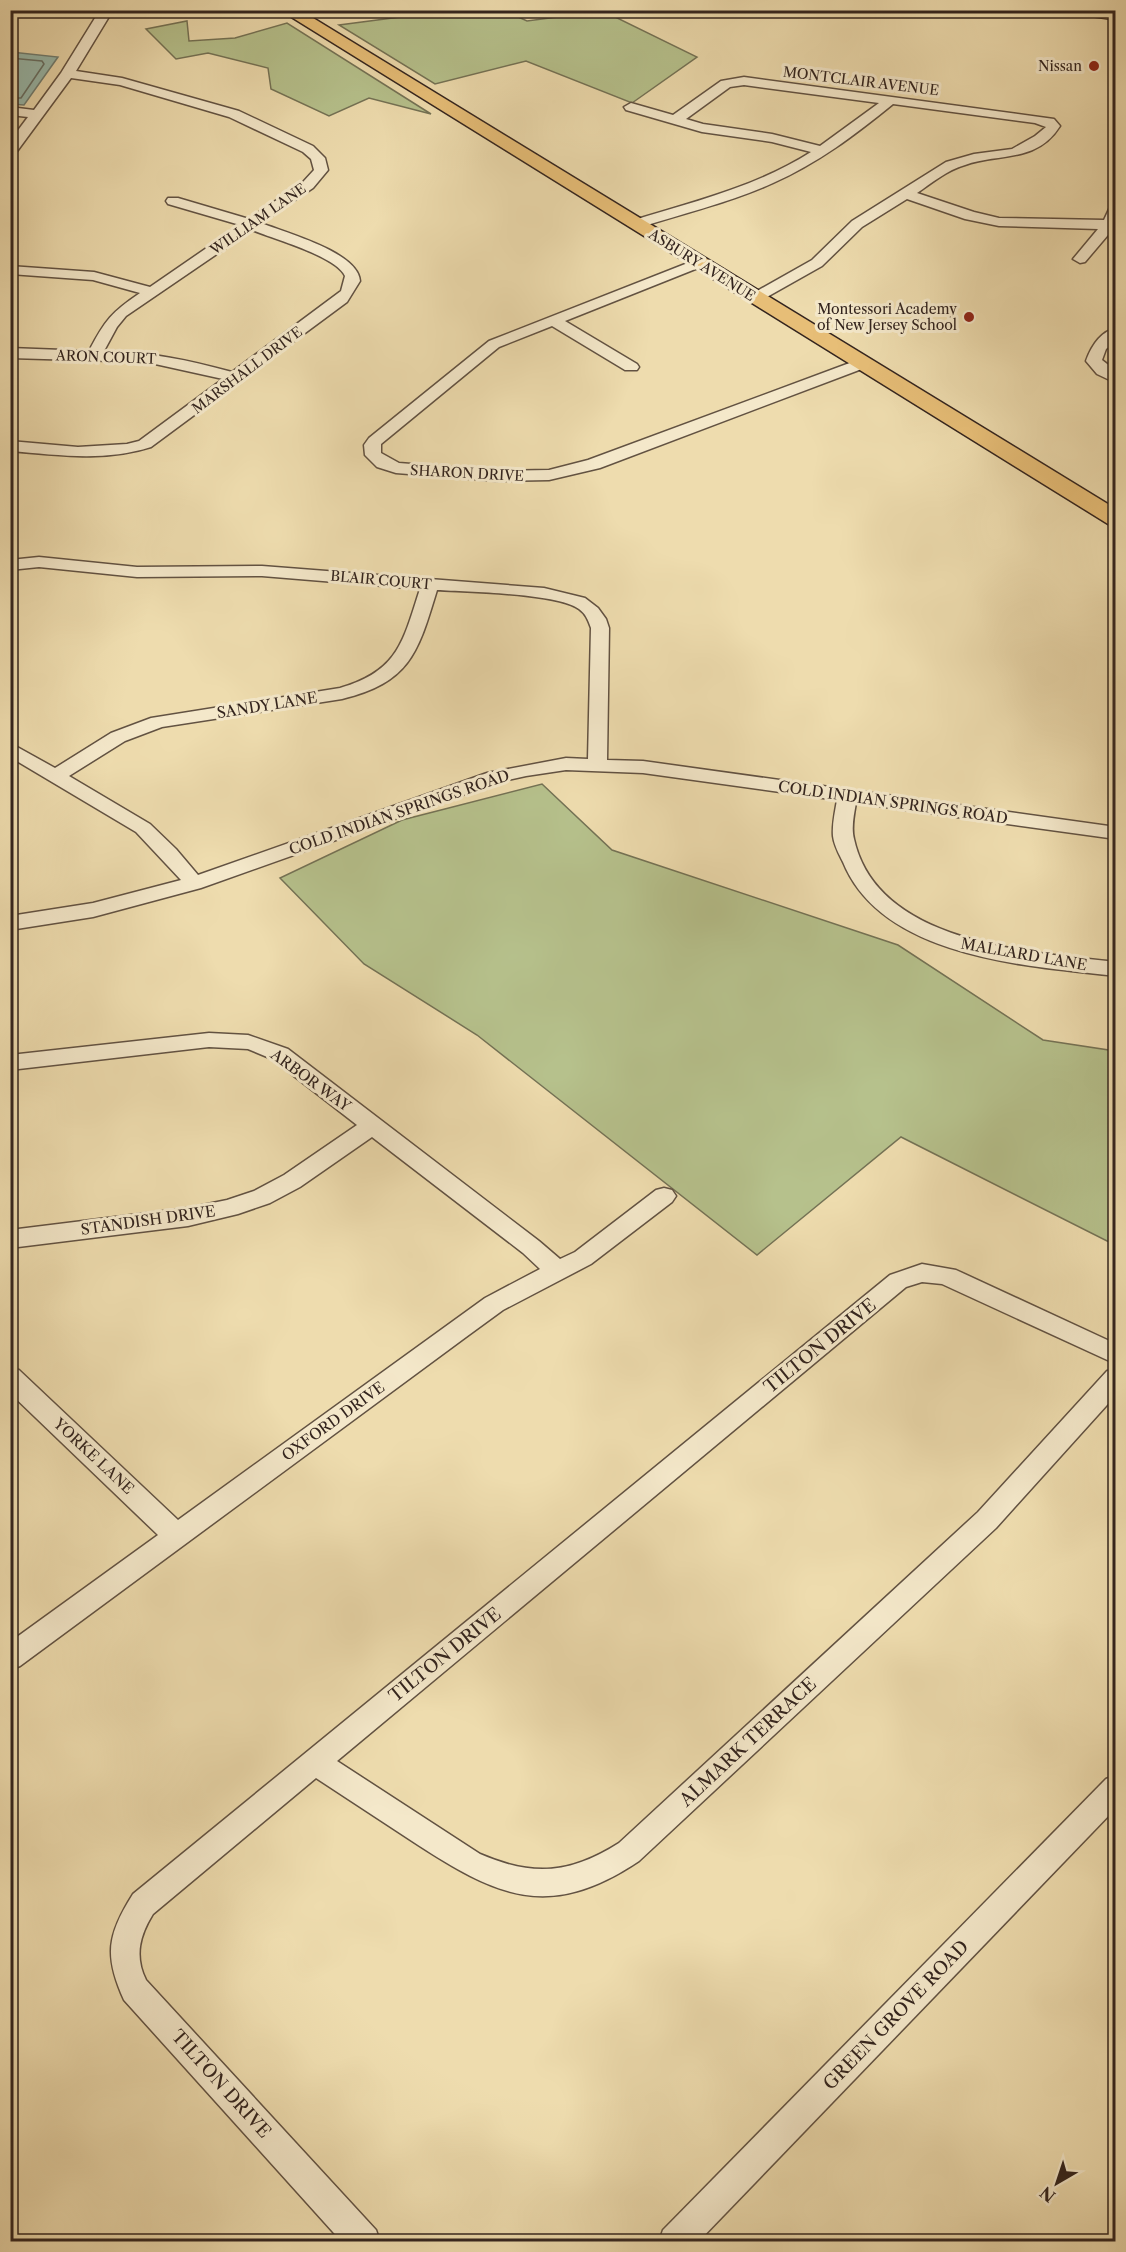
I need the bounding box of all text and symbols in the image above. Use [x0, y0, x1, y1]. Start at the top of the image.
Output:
place label: Nissan [1038, 57, 1082, 75]
marker: Nissan [1087, 59, 1101, 73]
street label: MONTCLAIR AVENUE [782, 63, 940, 99]
street label: WILLIAM LANE [206, 179, 310, 259]
street label: ASBURY AVENUE [644, 224, 759, 305]
place label: Montessori Academy of New Jersey School [817, 300, 957, 334]
marker: Montessori Academy of New Jersey School [962, 310, 976, 324]
street label: MARSHALL DRIVE [188, 323, 306, 417]
street label: ARON COURT [54, 346, 157, 368]
street label: SHARON DRIVE [410, 461, 524, 485]
street label: BLAIR COURT [330, 567, 433, 593]
street label: SANDY LANE [215, 688, 319, 722]
street label: COLD INDIAN SPRINGS ROAD [286, 765, 512, 859]
street label: COLD INDIAN SPRINGS ROAD [777, 776, 1009, 828]
street label: MALLARD LANE [959, 934, 1089, 974]
street label: ARBOR WAY [266, 1044, 355, 1116]
street label: STANDISH DRIVE [79, 1201, 217, 1239]
street label: TILTON DRIVE [759, 1294, 881, 1398]
street label: OXFORD DRIVE [278, 1377, 388, 1465]
street label: YORKE LANE [49, 1413, 138, 1498]
street label: TILTON DRIVE [384, 1603, 506, 1707]
street label: ALMARK TERRACE [674, 1673, 821, 1812]
street label: GREEN GROVE ROAD [819, 1936, 973, 2094]
street label: TILTON DRIVE [167, 2025, 275, 2143]
north arrow [1027, 2153, 1087, 2213]
text: N [1036, 2182, 1059, 2207]

